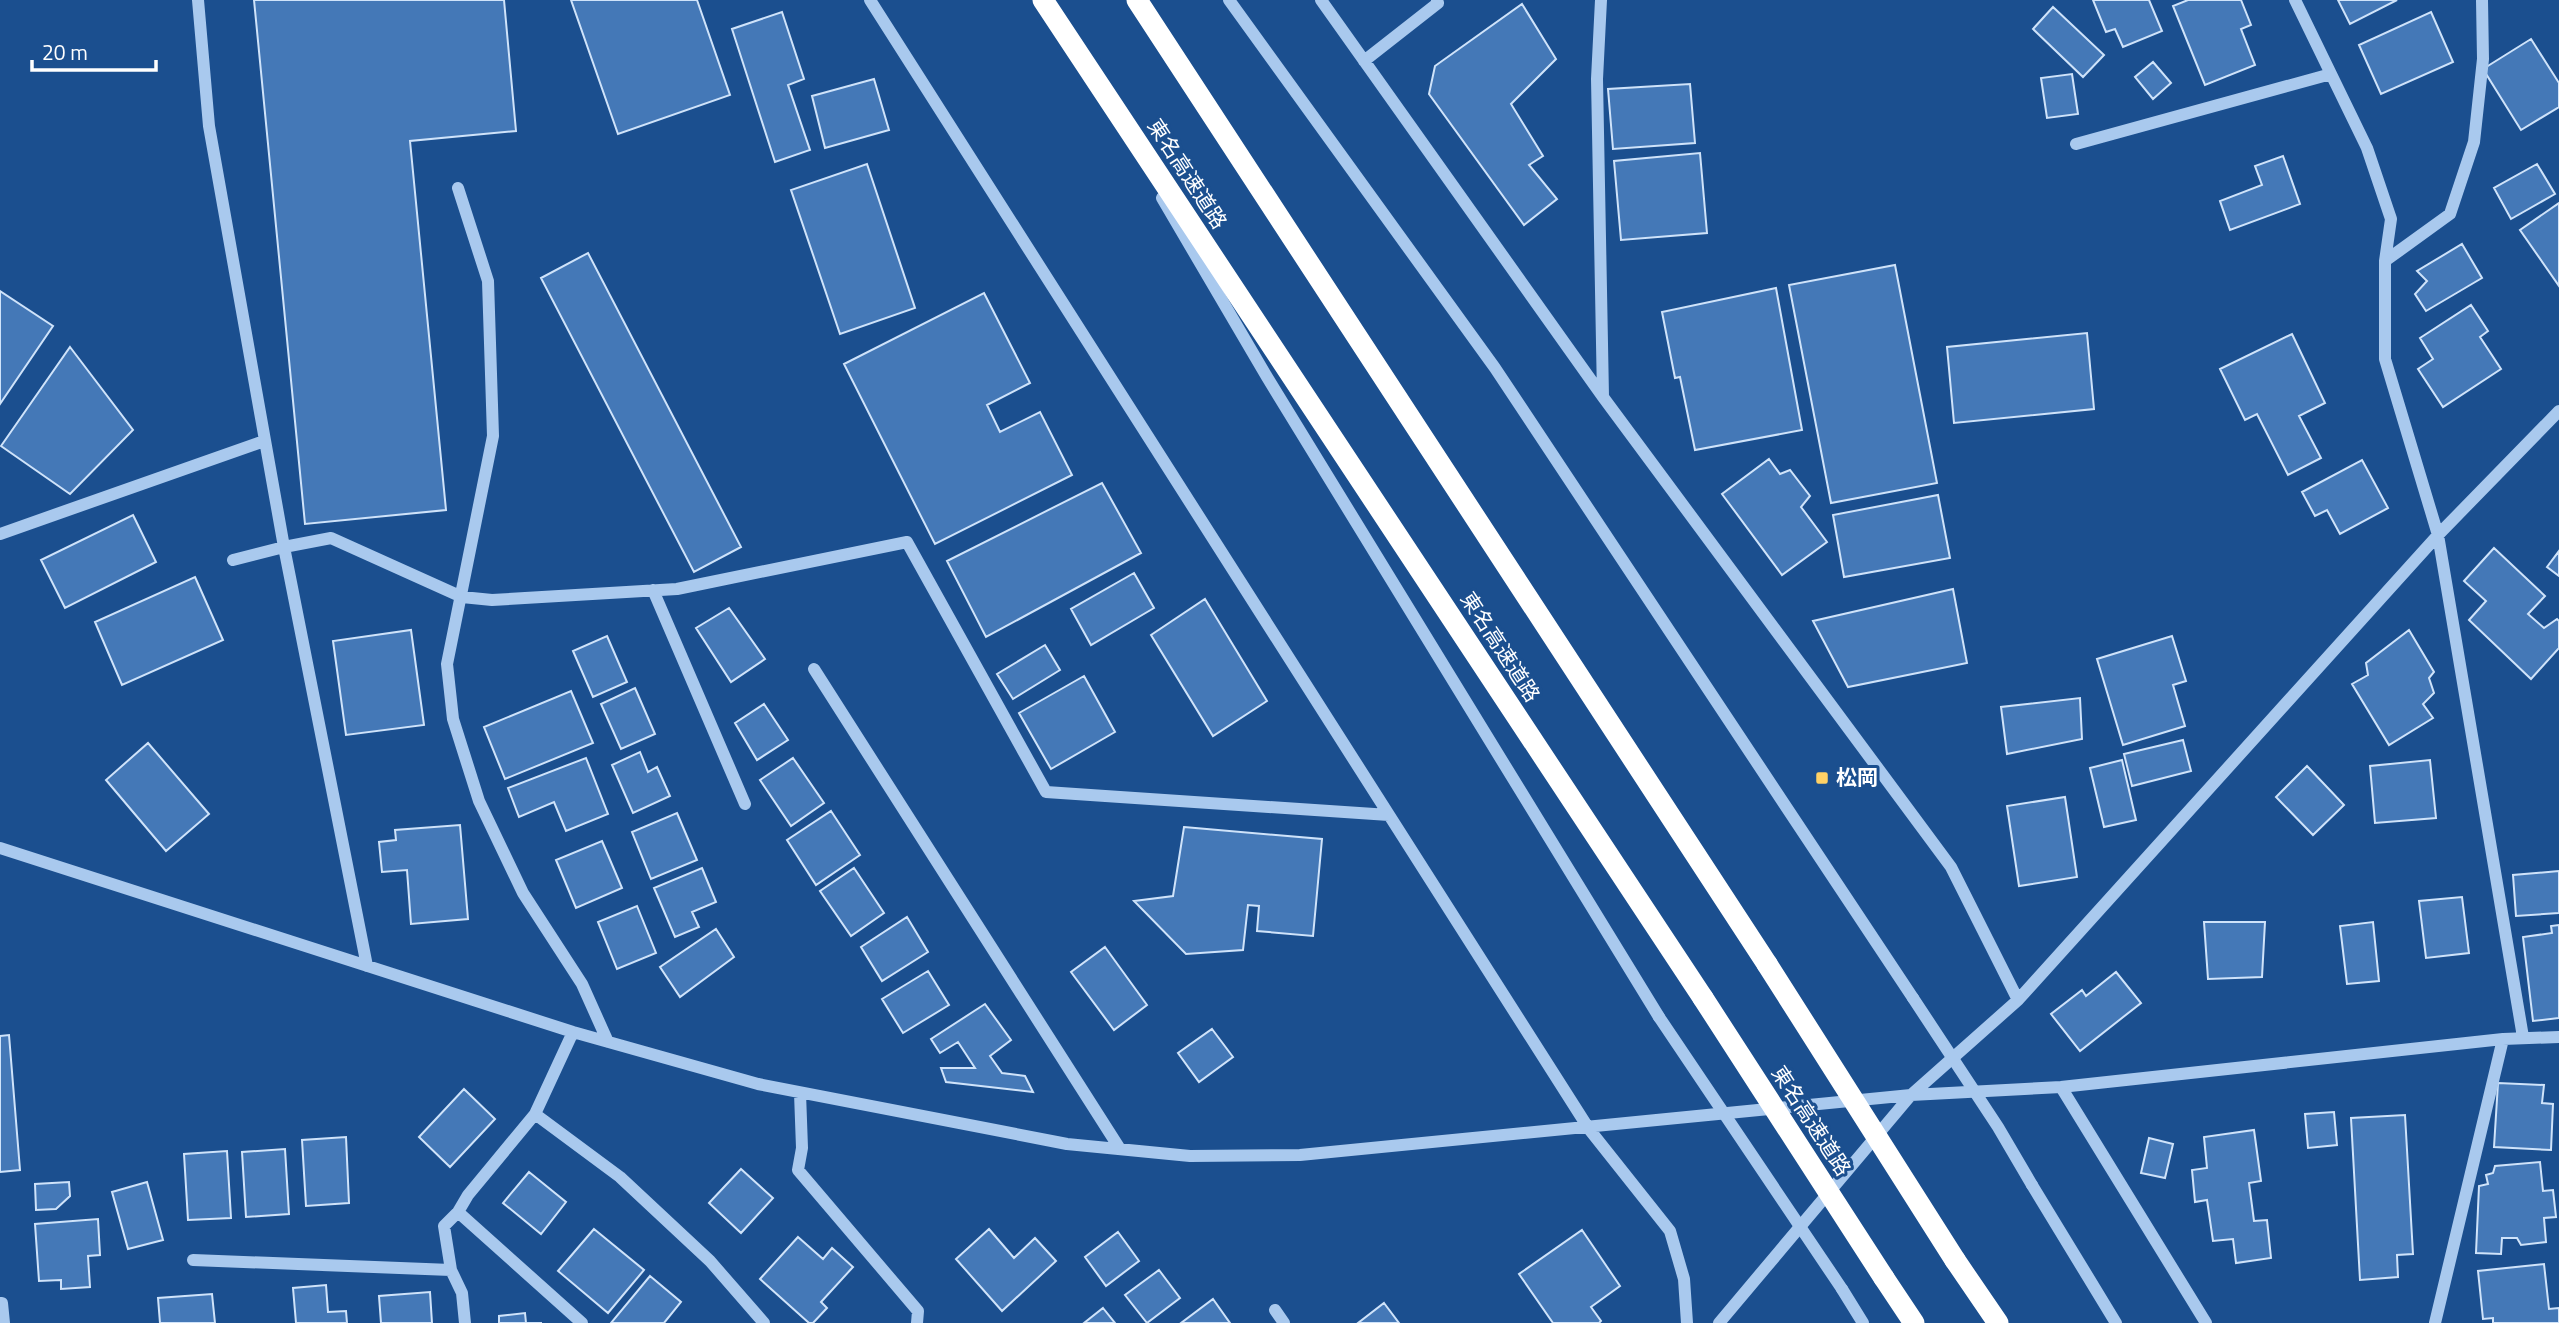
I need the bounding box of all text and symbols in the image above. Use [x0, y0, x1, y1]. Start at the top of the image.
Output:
scale bar [32, 28, 156, 72]
text: 20 m [42, 36, 88, 68]
street label: 東名高速道路 [1140, 112, 1236, 235]
street label: 東名高速道路 [1453, 585, 1549, 708]
place label: 松岡 [1836, 761, 1878, 793]
marker: 松岡 [1814, 770, 1830, 786]
street label: 東名高速道路 [1764, 1059, 1860, 1182]

